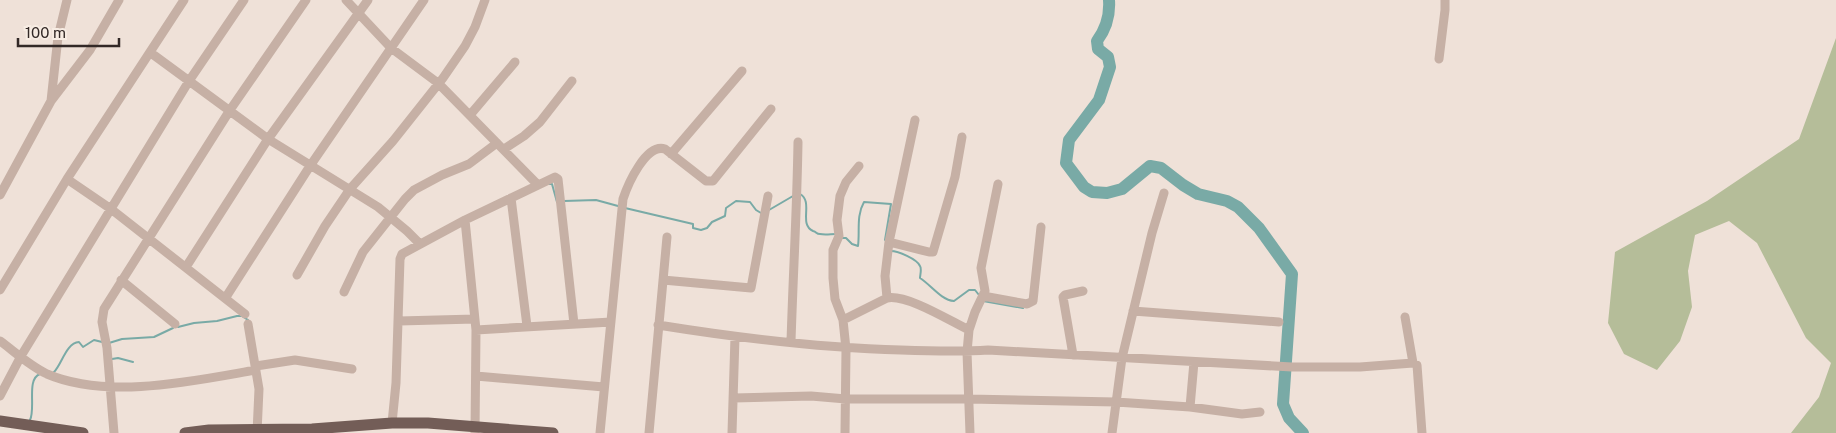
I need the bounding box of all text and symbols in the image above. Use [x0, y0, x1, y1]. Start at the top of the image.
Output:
scale bar [18, 15, 119, 47]
text: 100 m [25, 24, 66, 41]

